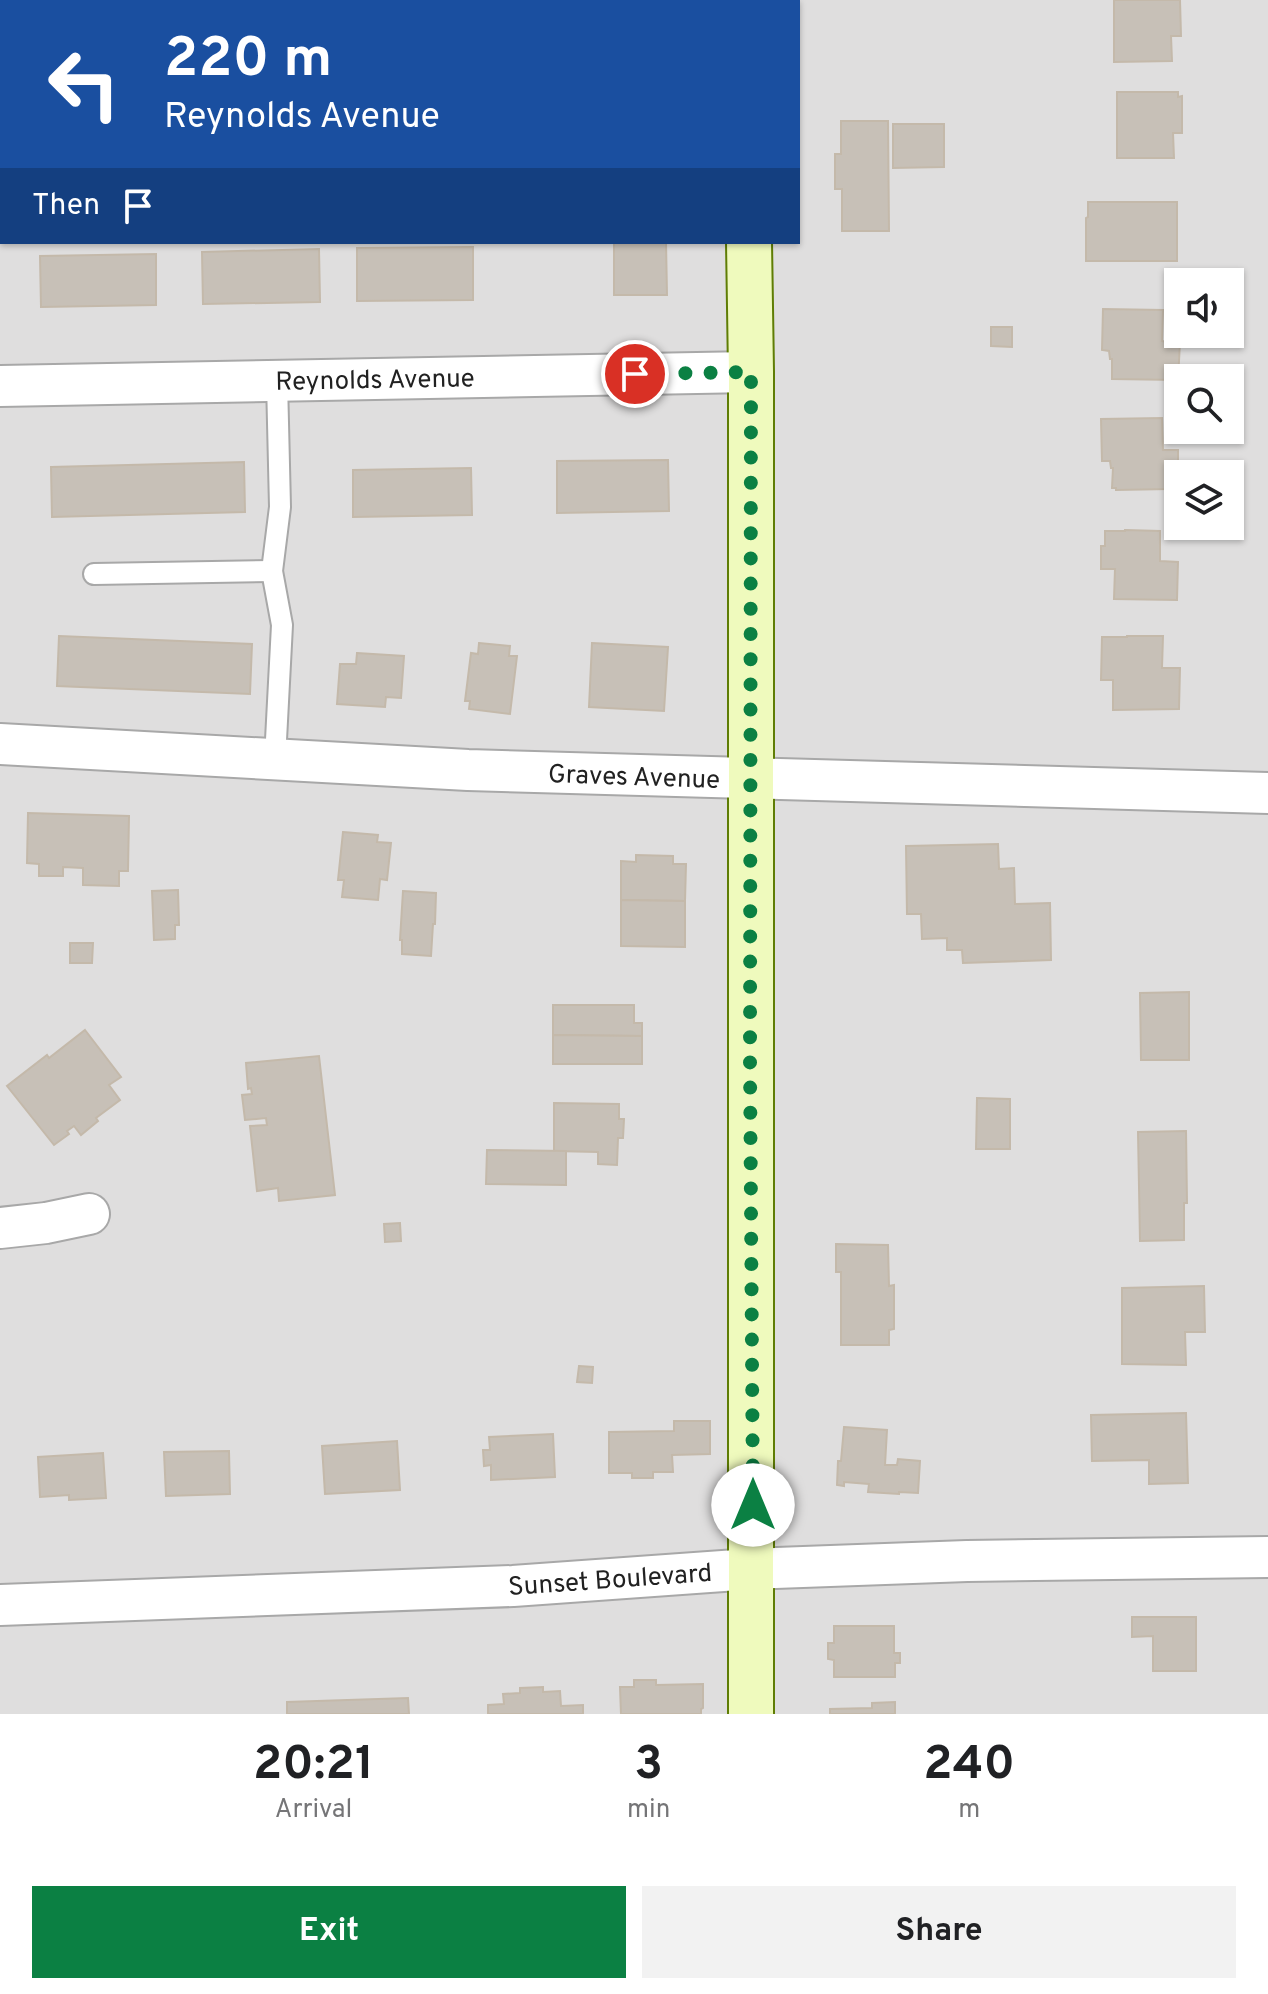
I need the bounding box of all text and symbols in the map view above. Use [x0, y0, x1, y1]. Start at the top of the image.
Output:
text: 220 m [164, 26, 332, 96]
icon: left [32, 32, 136, 136]
text: Reynolds Avenue [164, 95, 440, 141]
icon: arrive [116, 184, 160, 228]
text: Then [32, 188, 100, 225]
map controls [1164, 268, 1244, 540]
button: sound [1164, 268, 1244, 348]
pin [601, 340, 669, 408]
icon: arrive [613, 352, 657, 396]
street label: Reynolds Avenue [275, 363, 475, 400]
button: search [1164, 364, 1244, 444]
button: layers [1164, 460, 1244, 540]
street label: Graves Avenue [547, 759, 721, 798]
position arrow [711, 1463, 795, 1547]
street label: Sunset Boulevard [507, 1558, 713, 1605]
text: 20:21 [253, 1736, 374, 1796]
text: 3 [634, 1736, 663, 1796]
text: 240 [923, 1736, 1015, 1796]
text: Arrival [275, 1794, 352, 1827]
text: min [627, 1794, 670, 1827]
text: m [958, 1794, 980, 1827]
button: Exit [32, 1886, 626, 1978]
button: Share [642, 1886, 1236, 1978]

